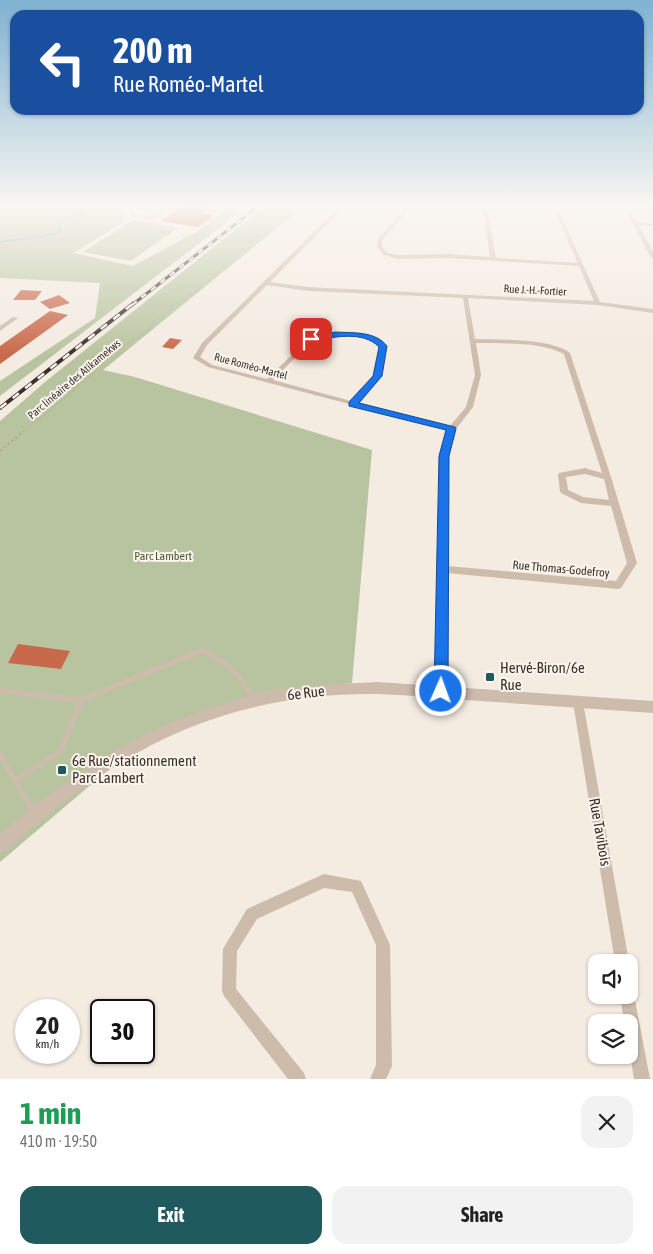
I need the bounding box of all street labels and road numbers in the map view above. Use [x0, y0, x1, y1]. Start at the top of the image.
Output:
street label: Rue J.-H.-Fortier [503, 282, 567, 298]
street label: Parc linéaire des Atikamekws [25, 337, 123, 421]
street label: Rue Roméo-Martel [213, 350, 289, 382]
street label: Rue Thomas-Godefroy [512, 558, 610, 580]
street label: 6e Rue [286, 682, 326, 703]
street label: Rue Tavibois [586, 797, 615, 867]

